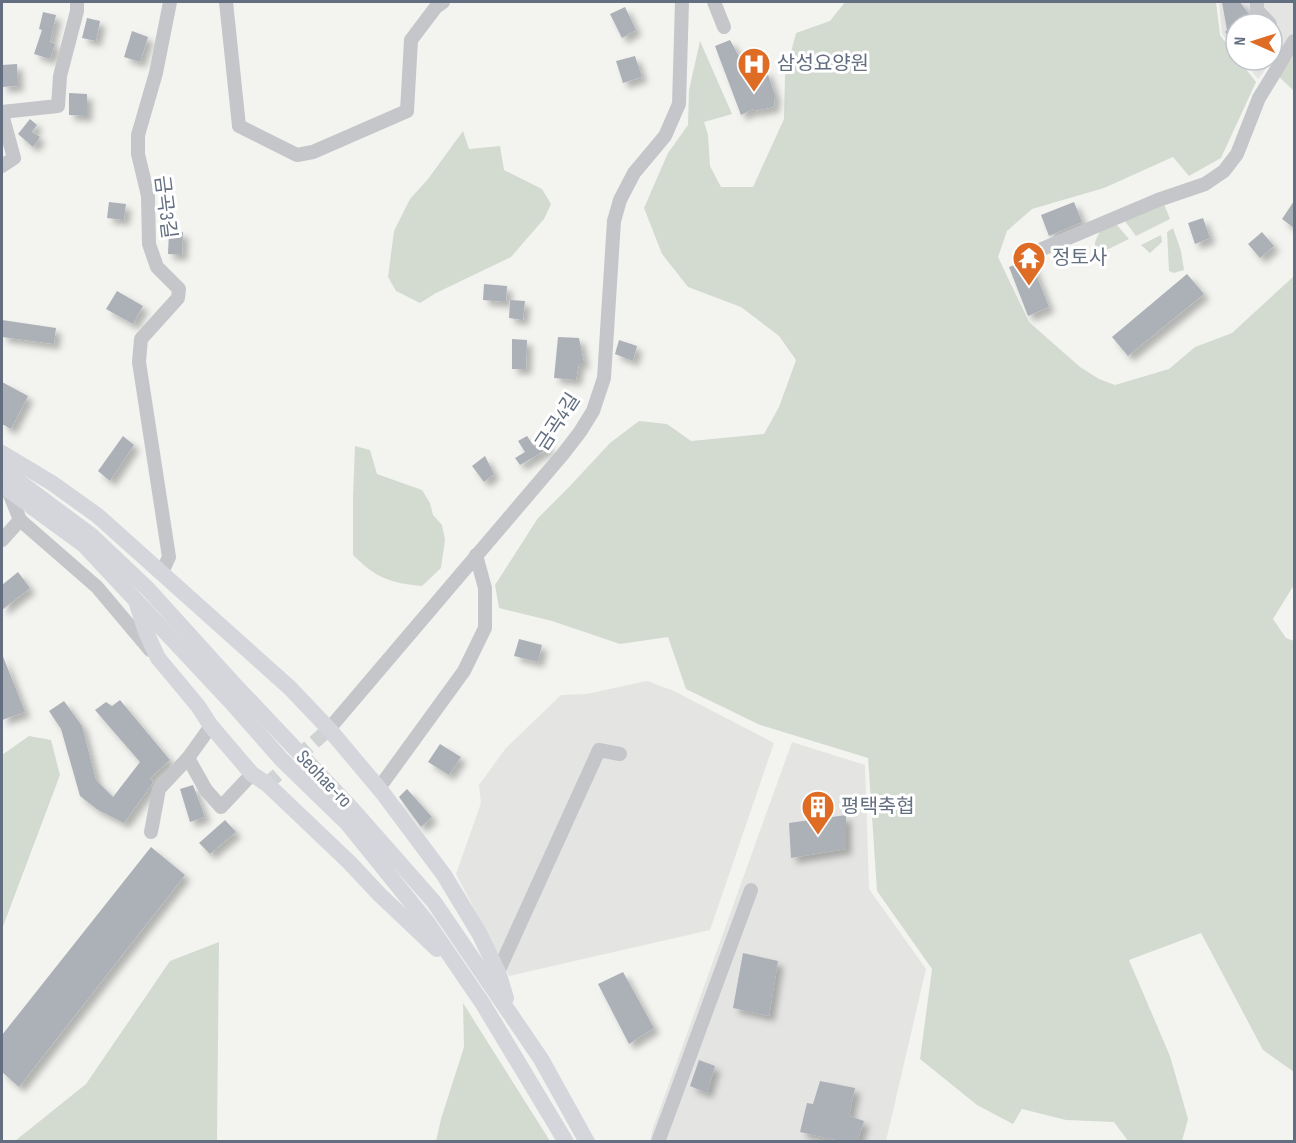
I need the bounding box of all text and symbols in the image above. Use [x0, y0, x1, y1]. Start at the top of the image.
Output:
north arrow [1224, 12, 1284, 72]
text: N [1231, 37, 1250, 46]
hospital icon: 삼성요양원 [736, 46, 772, 93]
place label: 삼성요양원 [777, 52, 869, 76]
street label: 금곡3길 [149, 174, 181, 240]
temple icon: 정토사 [1011, 240, 1047, 287]
place label: 정토사 [1052, 246, 1107, 270]
street label: 금곡4길 [531, 389, 585, 455]
street label: Seohae-ro [291, 745, 357, 813]
building icon: 평택축협 [800, 789, 836, 836]
place label: 평택축협 [841, 795, 915, 819]

